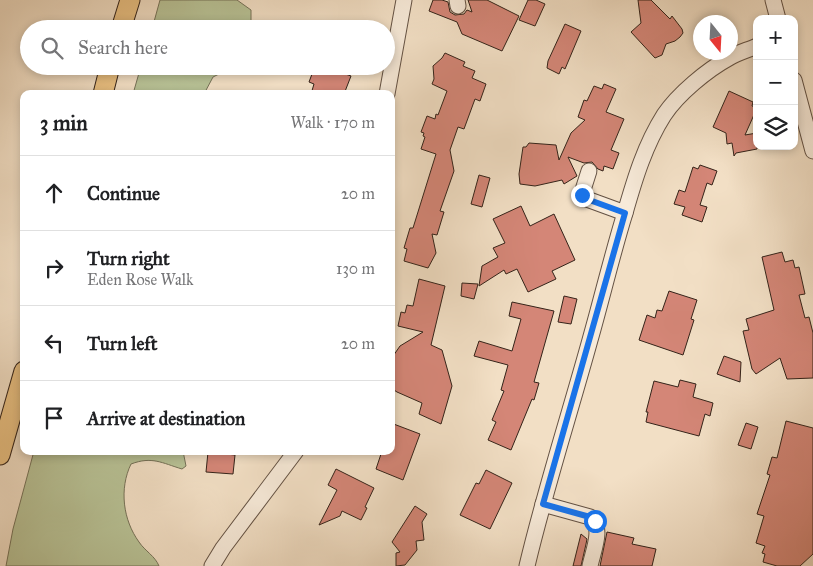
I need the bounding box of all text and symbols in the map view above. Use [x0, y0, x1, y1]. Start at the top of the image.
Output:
north arrow [693, 15, 738, 60]
map controls [753, 15, 798, 150]
button: + [753, 15, 798, 60]
search box [20, 20, 395, 75]
icon: search [38, 34, 66, 62]
text: Search here [78, 36, 168, 59]
button: − [753, 60, 798, 105]
button: layers [753, 105, 798, 150]
text: 3 min [40, 110, 88, 136]
text: Walk · 170 m [291, 113, 375, 132]
icon: ahead [40, 179, 68, 207]
text: Continue [87, 182, 160, 205]
text: 20 m [341, 184, 375, 203]
route end [571, 184, 594, 207]
text: Turn right [87, 247, 170, 270]
icon: right [40, 254, 68, 282]
text: 130 m [336, 259, 375, 278]
text: Eden Rose Walk [87, 270, 193, 289]
icon: left [40, 329, 68, 357]
text: Turn left [87, 332, 157, 355]
text: 20 m [341, 334, 375, 353]
icon: arrive [40, 404, 68, 432]
text: Arrive at destination [87, 407, 245, 430]
route start [584, 510, 607, 533]

